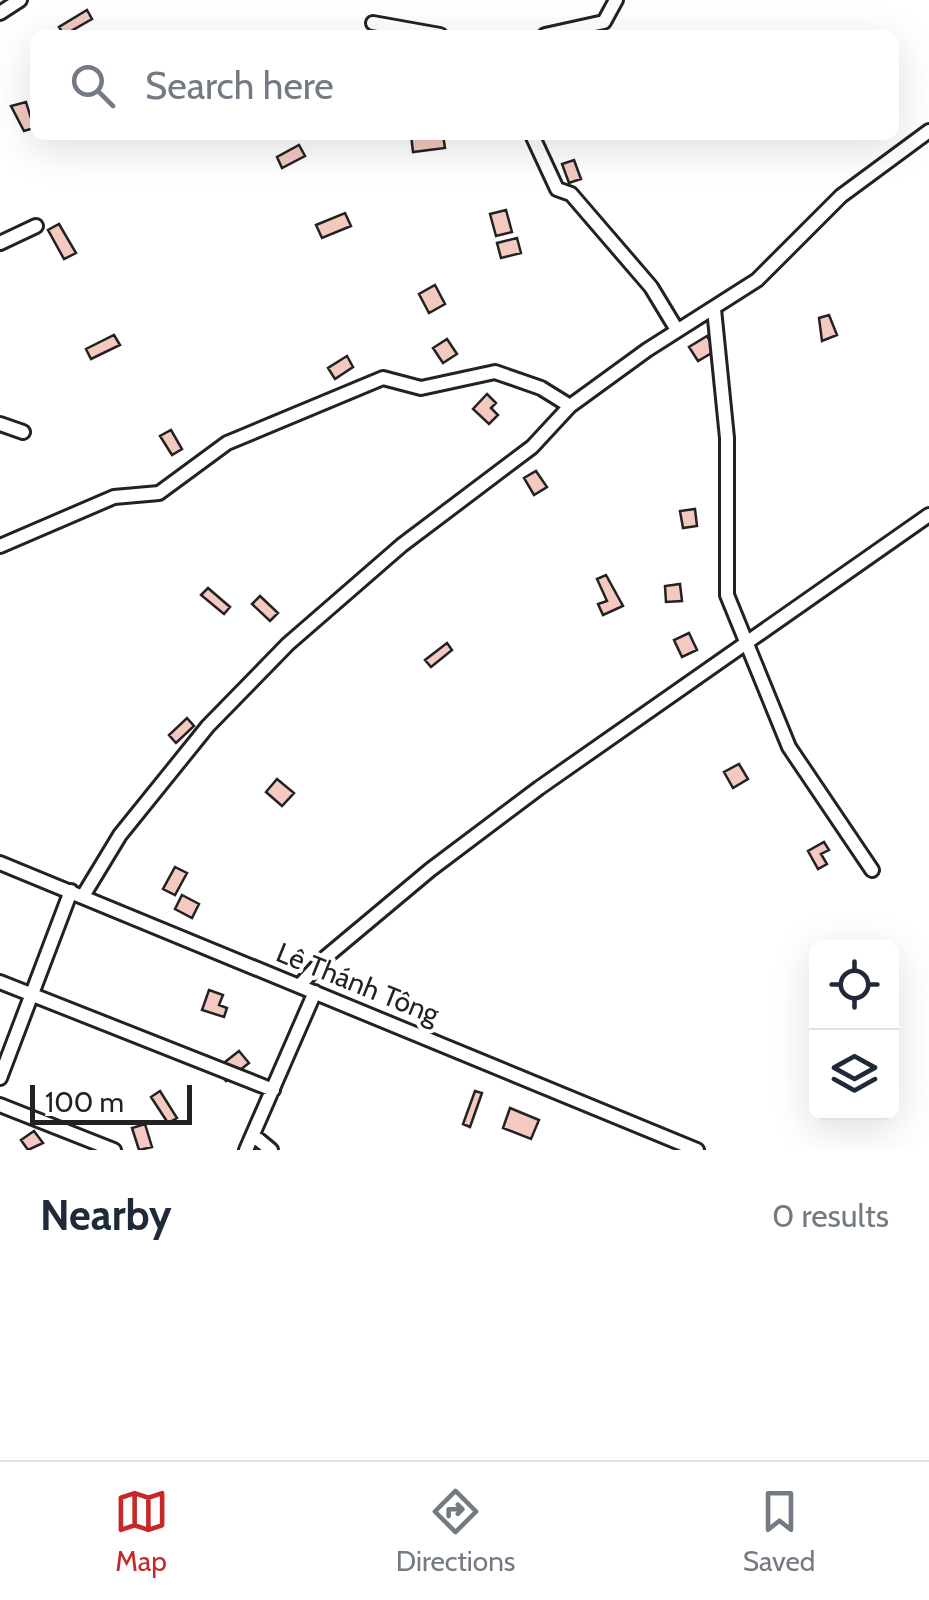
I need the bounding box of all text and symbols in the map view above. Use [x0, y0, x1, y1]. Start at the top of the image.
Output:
search box [30, 30, 899, 140]
icon: search [65, 58, 120, 113]
text: Search here [145, 62, 334, 109]
street label: Lê Thánh Tông [272, 935, 445, 1031]
map controls [809, 940, 899, 1120]
button: locate [809, 940, 899, 1030]
button: layers [809, 1030, 899, 1120]
scale bar [30, 1080, 192, 1124]
text: 100 m [45, 1085, 124, 1119]
text: Nearby [40, 1189, 172, 1241]
text: 0 results [772, 1196, 889, 1235]
tab: Map [114, 1484, 169, 1578]
tab: Directions [396, 1484, 515, 1578]
tab: Saved [743, 1484, 815, 1578]

